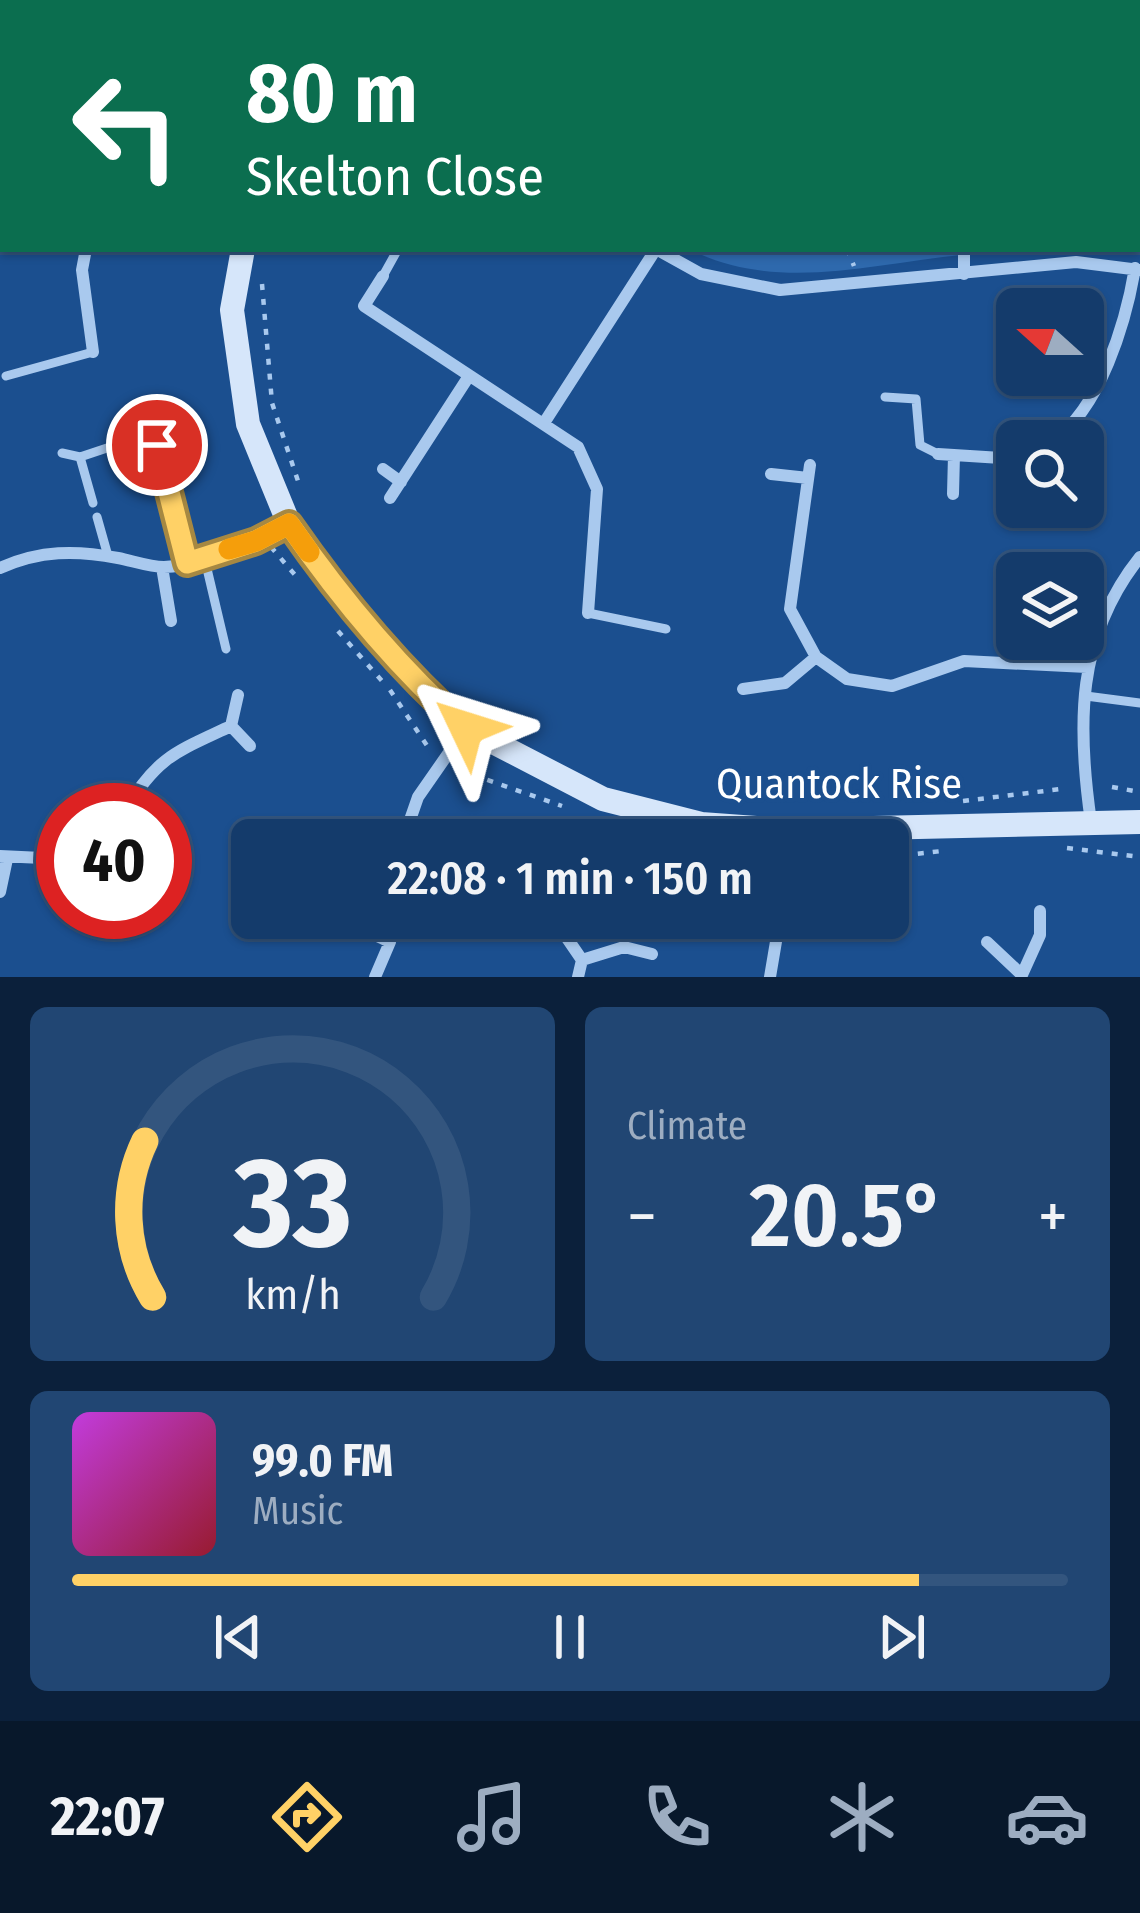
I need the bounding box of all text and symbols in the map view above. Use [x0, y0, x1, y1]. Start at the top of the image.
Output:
text: 80 m [246, 43, 418, 144]
icon: left [48, 48, 204, 204]
text: Skelton Close [246, 145, 544, 209]
north arrow [996, 288, 1104, 396]
map controls [996, 288, 1104, 660]
pin [106, 394, 208, 496]
icon: arrive [124, 412, 190, 478]
button: search [996, 420, 1104, 528]
button: layers [996, 552, 1104, 660]
position arrow [403, 665, 529, 791]
street label: Quantock Rise [716, 759, 962, 809]
speed limit sign: 40 [36, 783, 192, 939]
text: 22:08 · 1 min · 150 m [387, 852, 753, 906]
text: Climate [627, 1103, 747, 1149]
text: 33 [232, 1129, 352, 1279]
text: 20.5° [749, 1162, 945, 1270]
text: − [627, 1177, 657, 1256]
text: + [1038, 1177, 1068, 1256]
text: km/h [245, 1269, 340, 1320]
text: 99.0 FM [252, 1434, 393, 1488]
text: Music [252, 1488, 343, 1534]
icon: previous [205, 1604, 271, 1670]
icon: pause [537, 1604, 603, 1670]
icon: next [869, 1604, 935, 1670]
icon: directions [265, 1775, 349, 1859]
icon: music [450, 1775, 534, 1859]
icon: phone [635, 1775, 719, 1859]
icon: climate [820, 1775, 904, 1859]
icon: car [1005, 1775, 1089, 1859]
text: 22:07 [51, 1785, 164, 1849]

